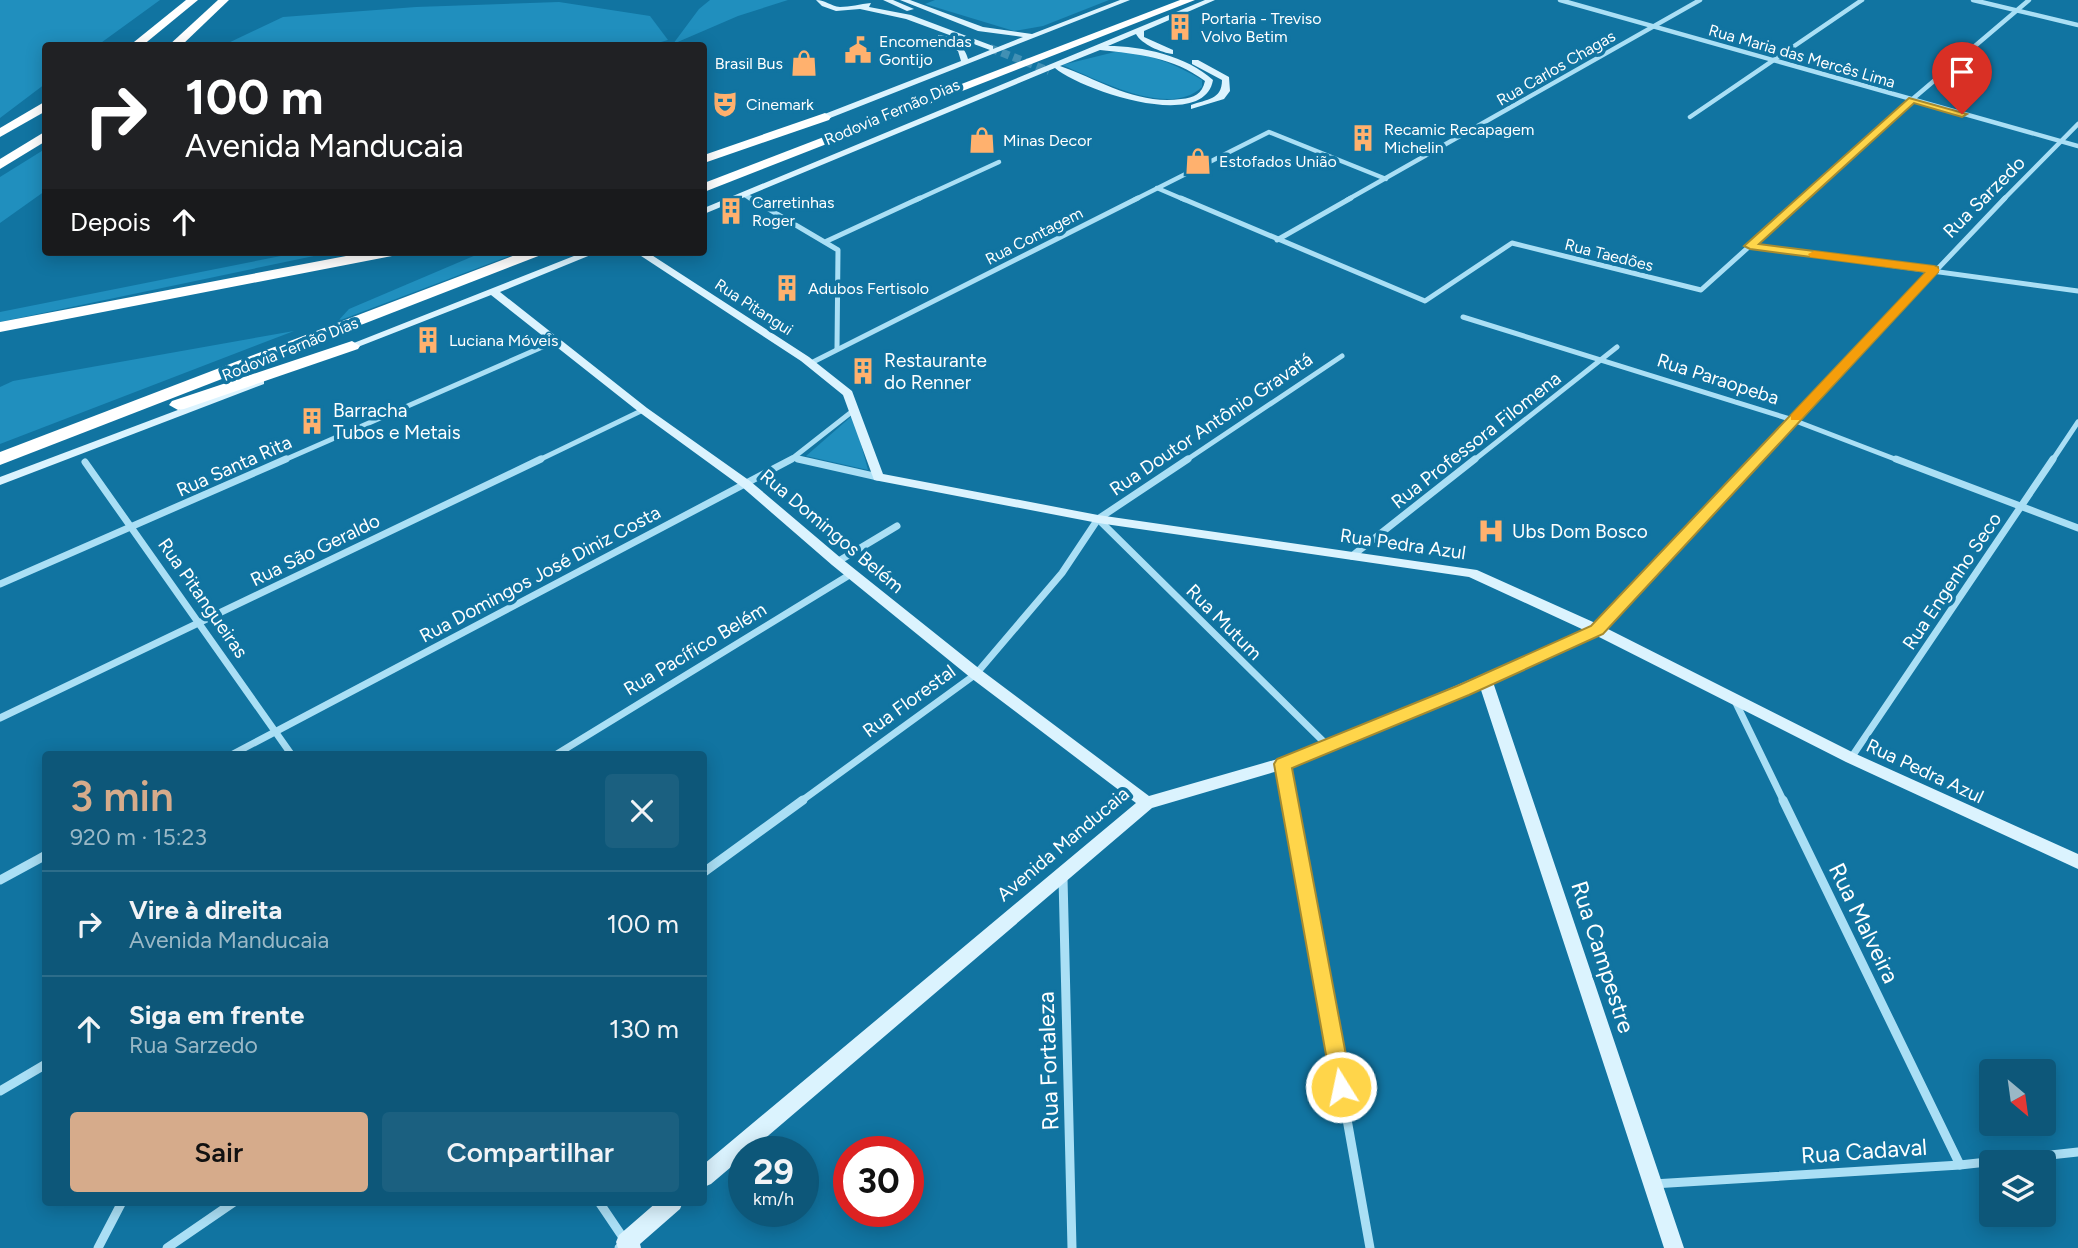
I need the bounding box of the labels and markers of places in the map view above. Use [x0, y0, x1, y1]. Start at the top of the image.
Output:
place label: Portaria - Treviso Volvo Betim [1201, 9, 1322, 46]
building icon: Portaria - Treviso Volvo Betim [1165, 12, 1195, 42]
place label: Encomendas Gontijo [879, 32, 972, 69]
public building icon: Encomendas Gontijo [843, 35, 873, 65]
pin [1932, 42, 1992, 114]
shop icon: Brasil Bus [789, 48, 819, 78]
place label: Brasil Bus [715, 54, 783, 73]
theatre icon: Cinemark [710, 89, 740, 119]
place label: Cinemark [746, 95, 814, 114]
place label: Recamic Recapagem Michelin [1384, 120, 1534, 157]
building icon: Recamic Recapagem Michelin [1348, 123, 1378, 153]
shop icon: Minas Decor [967, 125, 997, 155]
place label: Minas Decor [1003, 131, 1092, 150]
shop icon: Estofados União [1183, 146, 1213, 176]
place label: Estofados União [1219, 152, 1337, 171]
place label: Carretinhas Roger [752, 193, 834, 230]
building icon: Carretinhas Roger [716, 196, 746, 226]
building icon: Adubos Fertisolo [772, 273, 802, 303]
place label: Adubos Fertisolo [808, 279, 929, 298]
building icon: Luciana Móveis [413, 325, 443, 355]
place label: Luciana Móveis [449, 331, 558, 350]
place label: Restaurante do Renner [884, 349, 987, 394]
building icon: Restaurante do Renner [848, 356, 878, 386]
place label: Barracha Tubos e Metais [333, 399, 461, 444]
building icon: Barracha Tubos e Metais [297, 406, 327, 436]
hospital icon: Ubs Dom Bosco [1476, 516, 1506, 546]
place label: Ubs Dom Bosco [1512, 520, 1648, 543]

